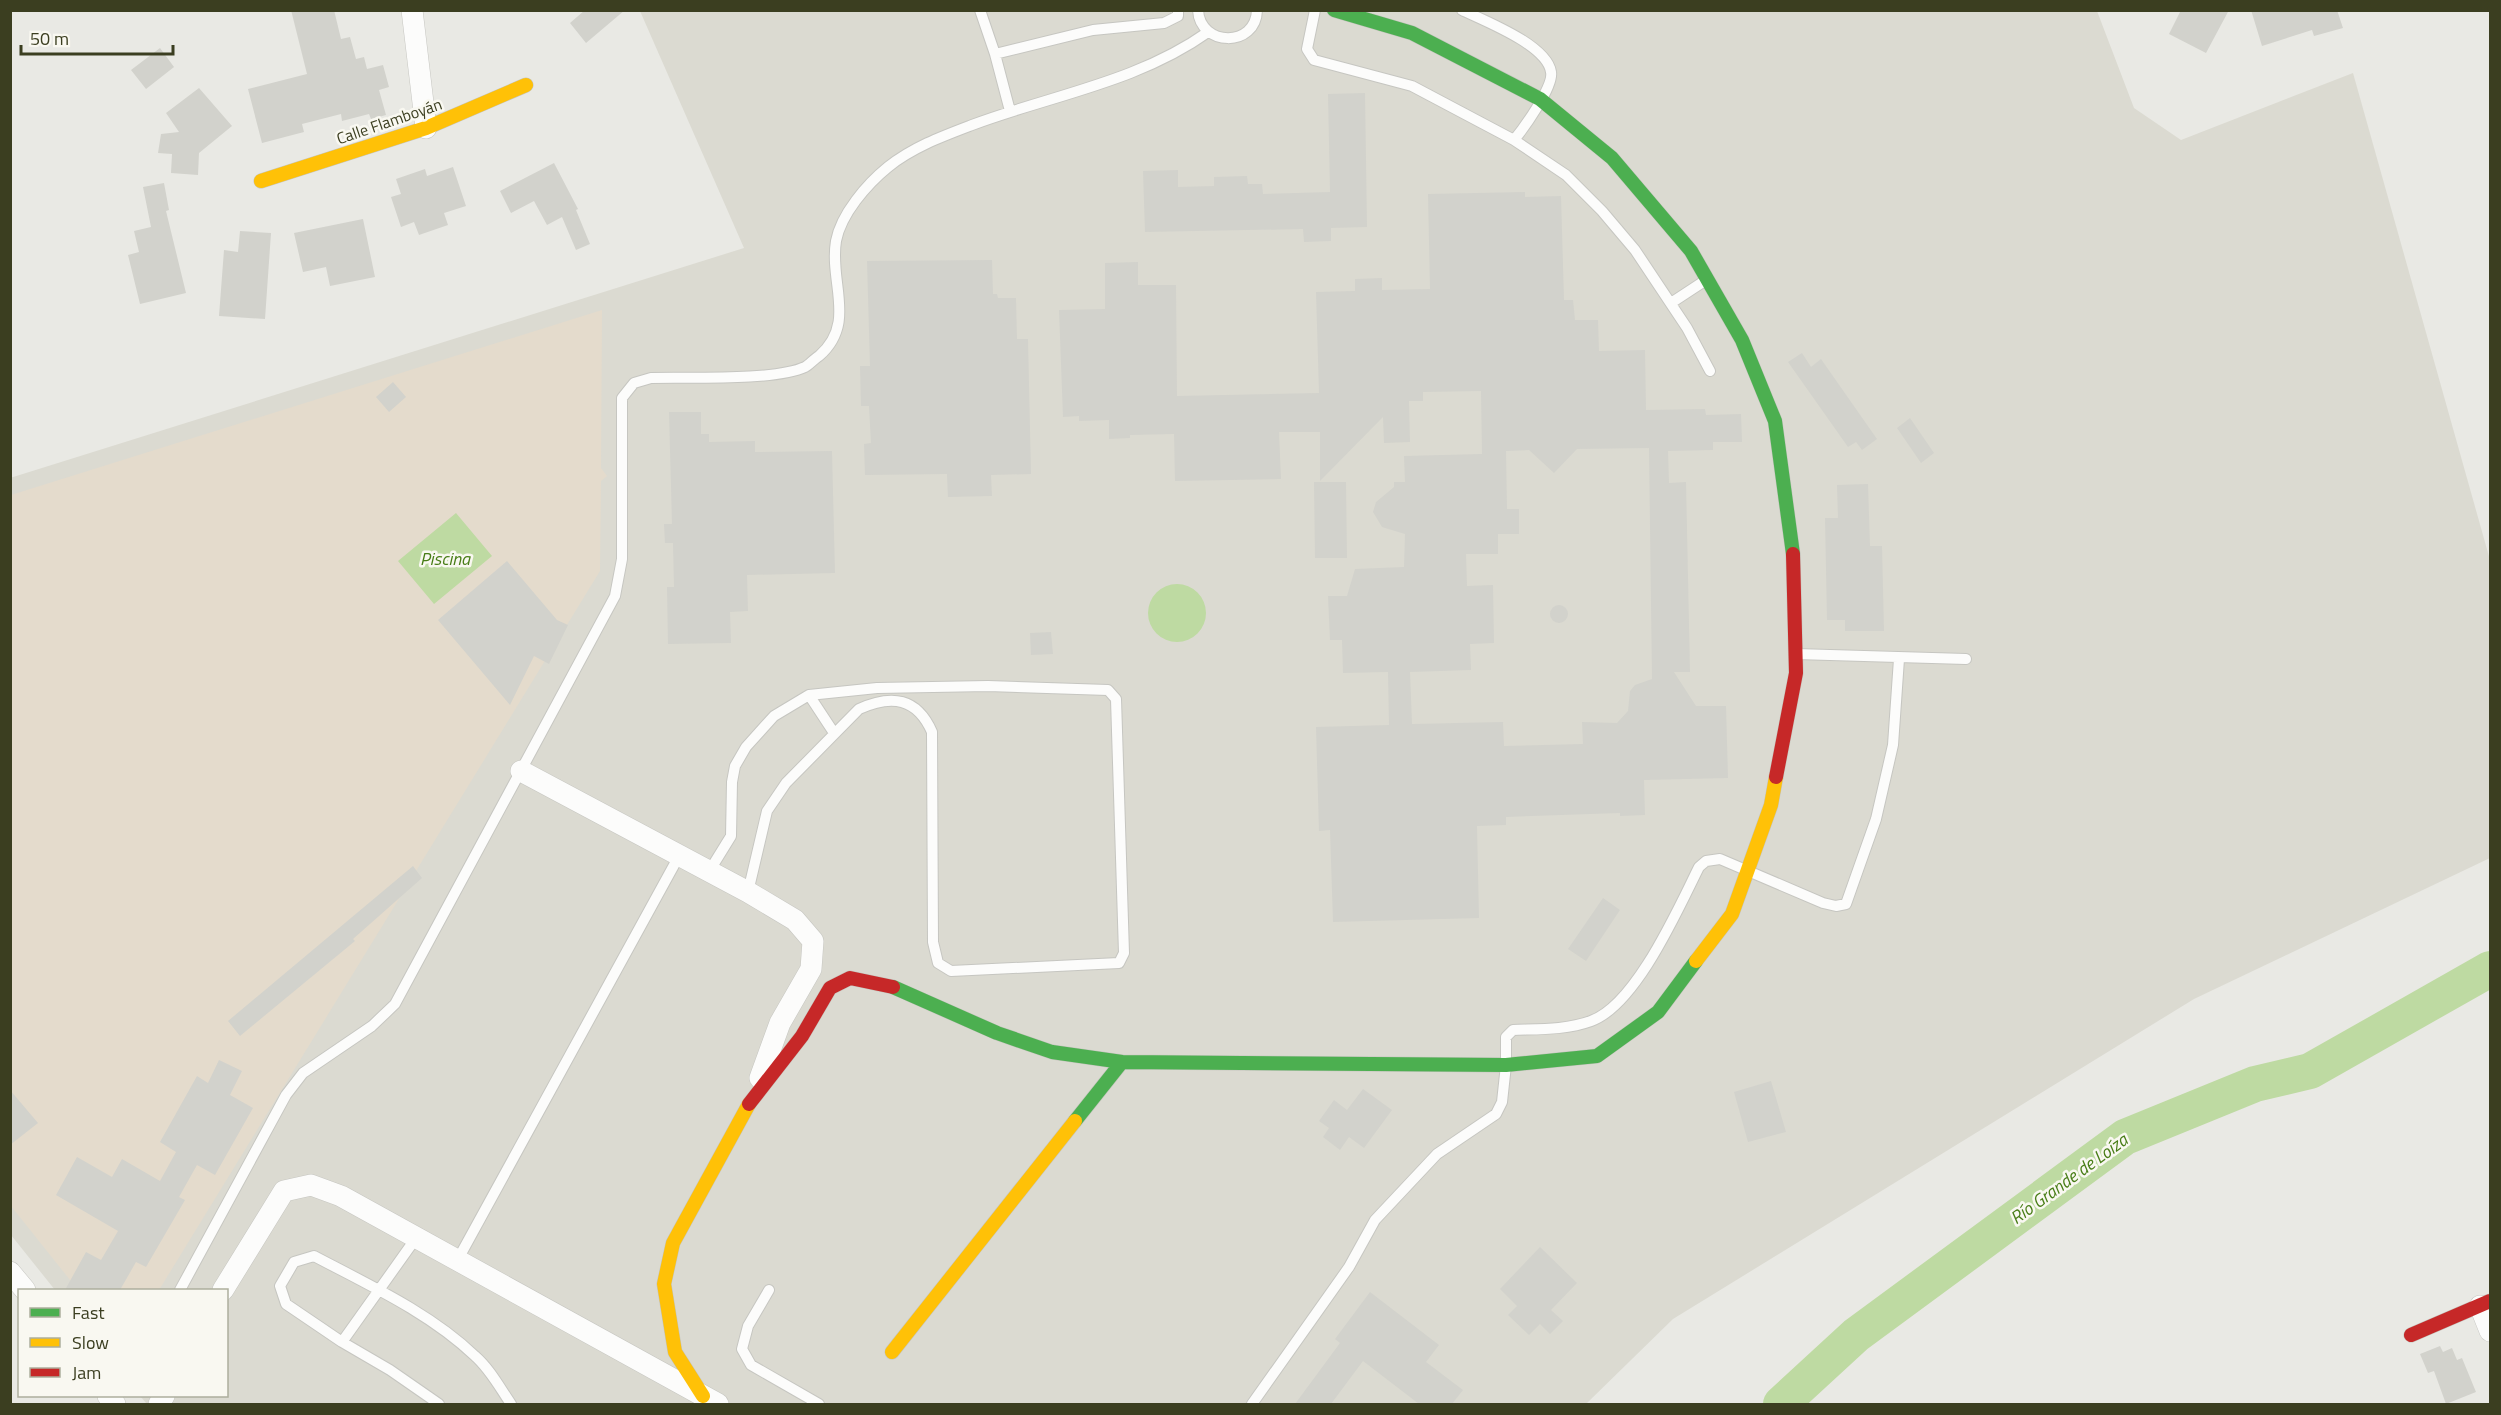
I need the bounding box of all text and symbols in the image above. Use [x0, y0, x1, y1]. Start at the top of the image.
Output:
scale bar [21, 18, 172, 56]
text: 50 m [30, 25, 69, 52]
street label: Calle Flamboyán [333, 92, 445, 150]
water label: Piscina [420, 545, 471, 572]
water label: Río Grande de Loíza [2004, 1126, 2134, 1231]
legend [18, 1289, 228, 1397]
text: Fast [72, 1299, 105, 1326]
text: Slow [72, 1329, 109, 1356]
text: Jam [72, 1359, 101, 1386]

